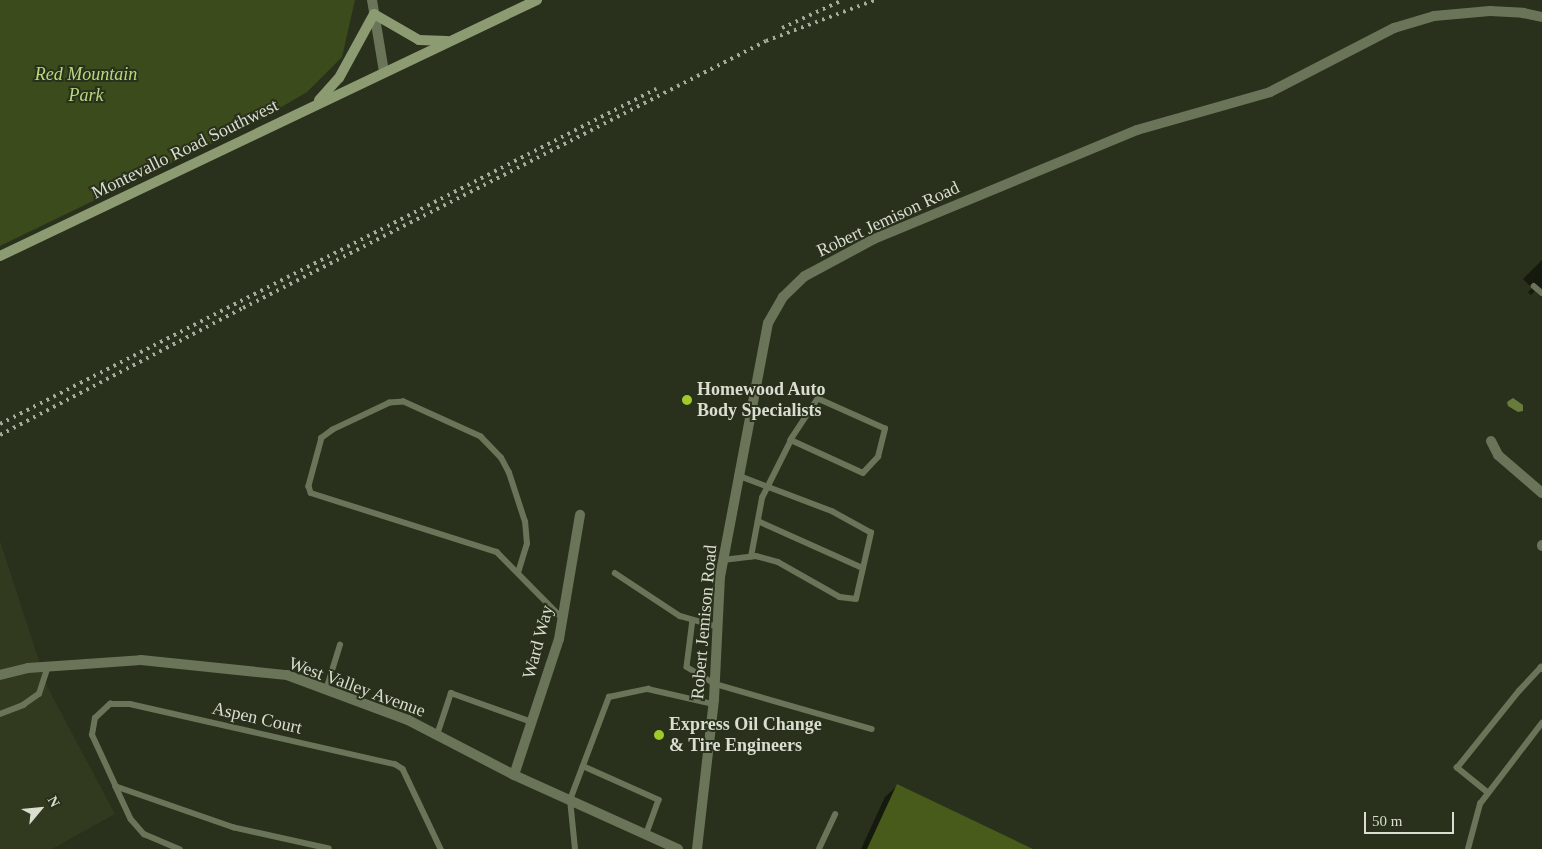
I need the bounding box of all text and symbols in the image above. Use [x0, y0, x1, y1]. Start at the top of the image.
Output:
park label: Red Mountain Park [35, 64, 137, 106]
street label: Montevallo Road Southwest [88, 94, 282, 204]
street label: Robert Jemison Road [813, 176, 963, 262]
place label: Homewood Auto Body Specialists [697, 379, 826, 422]
marker: Homewood Auto Body Specialists [681, 394, 693, 406]
street label: Robert Jemison Road [686, 544, 722, 700]
street label: Ward Way [518, 603, 558, 681]
street label: West Valley Avenue [285, 652, 429, 722]
street label: Aspen Court [210, 697, 304, 739]
place label: Express Oil Change & Tire Engineers [669, 714, 822, 756]
marker: Express Oil Change & Tire Engineers [653, 729, 665, 741]
north arrow [15, 784, 65, 834]
text: N [45, 794, 63, 810]
scale bar [1367, 802, 1457, 834]
text: 50 m [1372, 813, 1402, 829]

